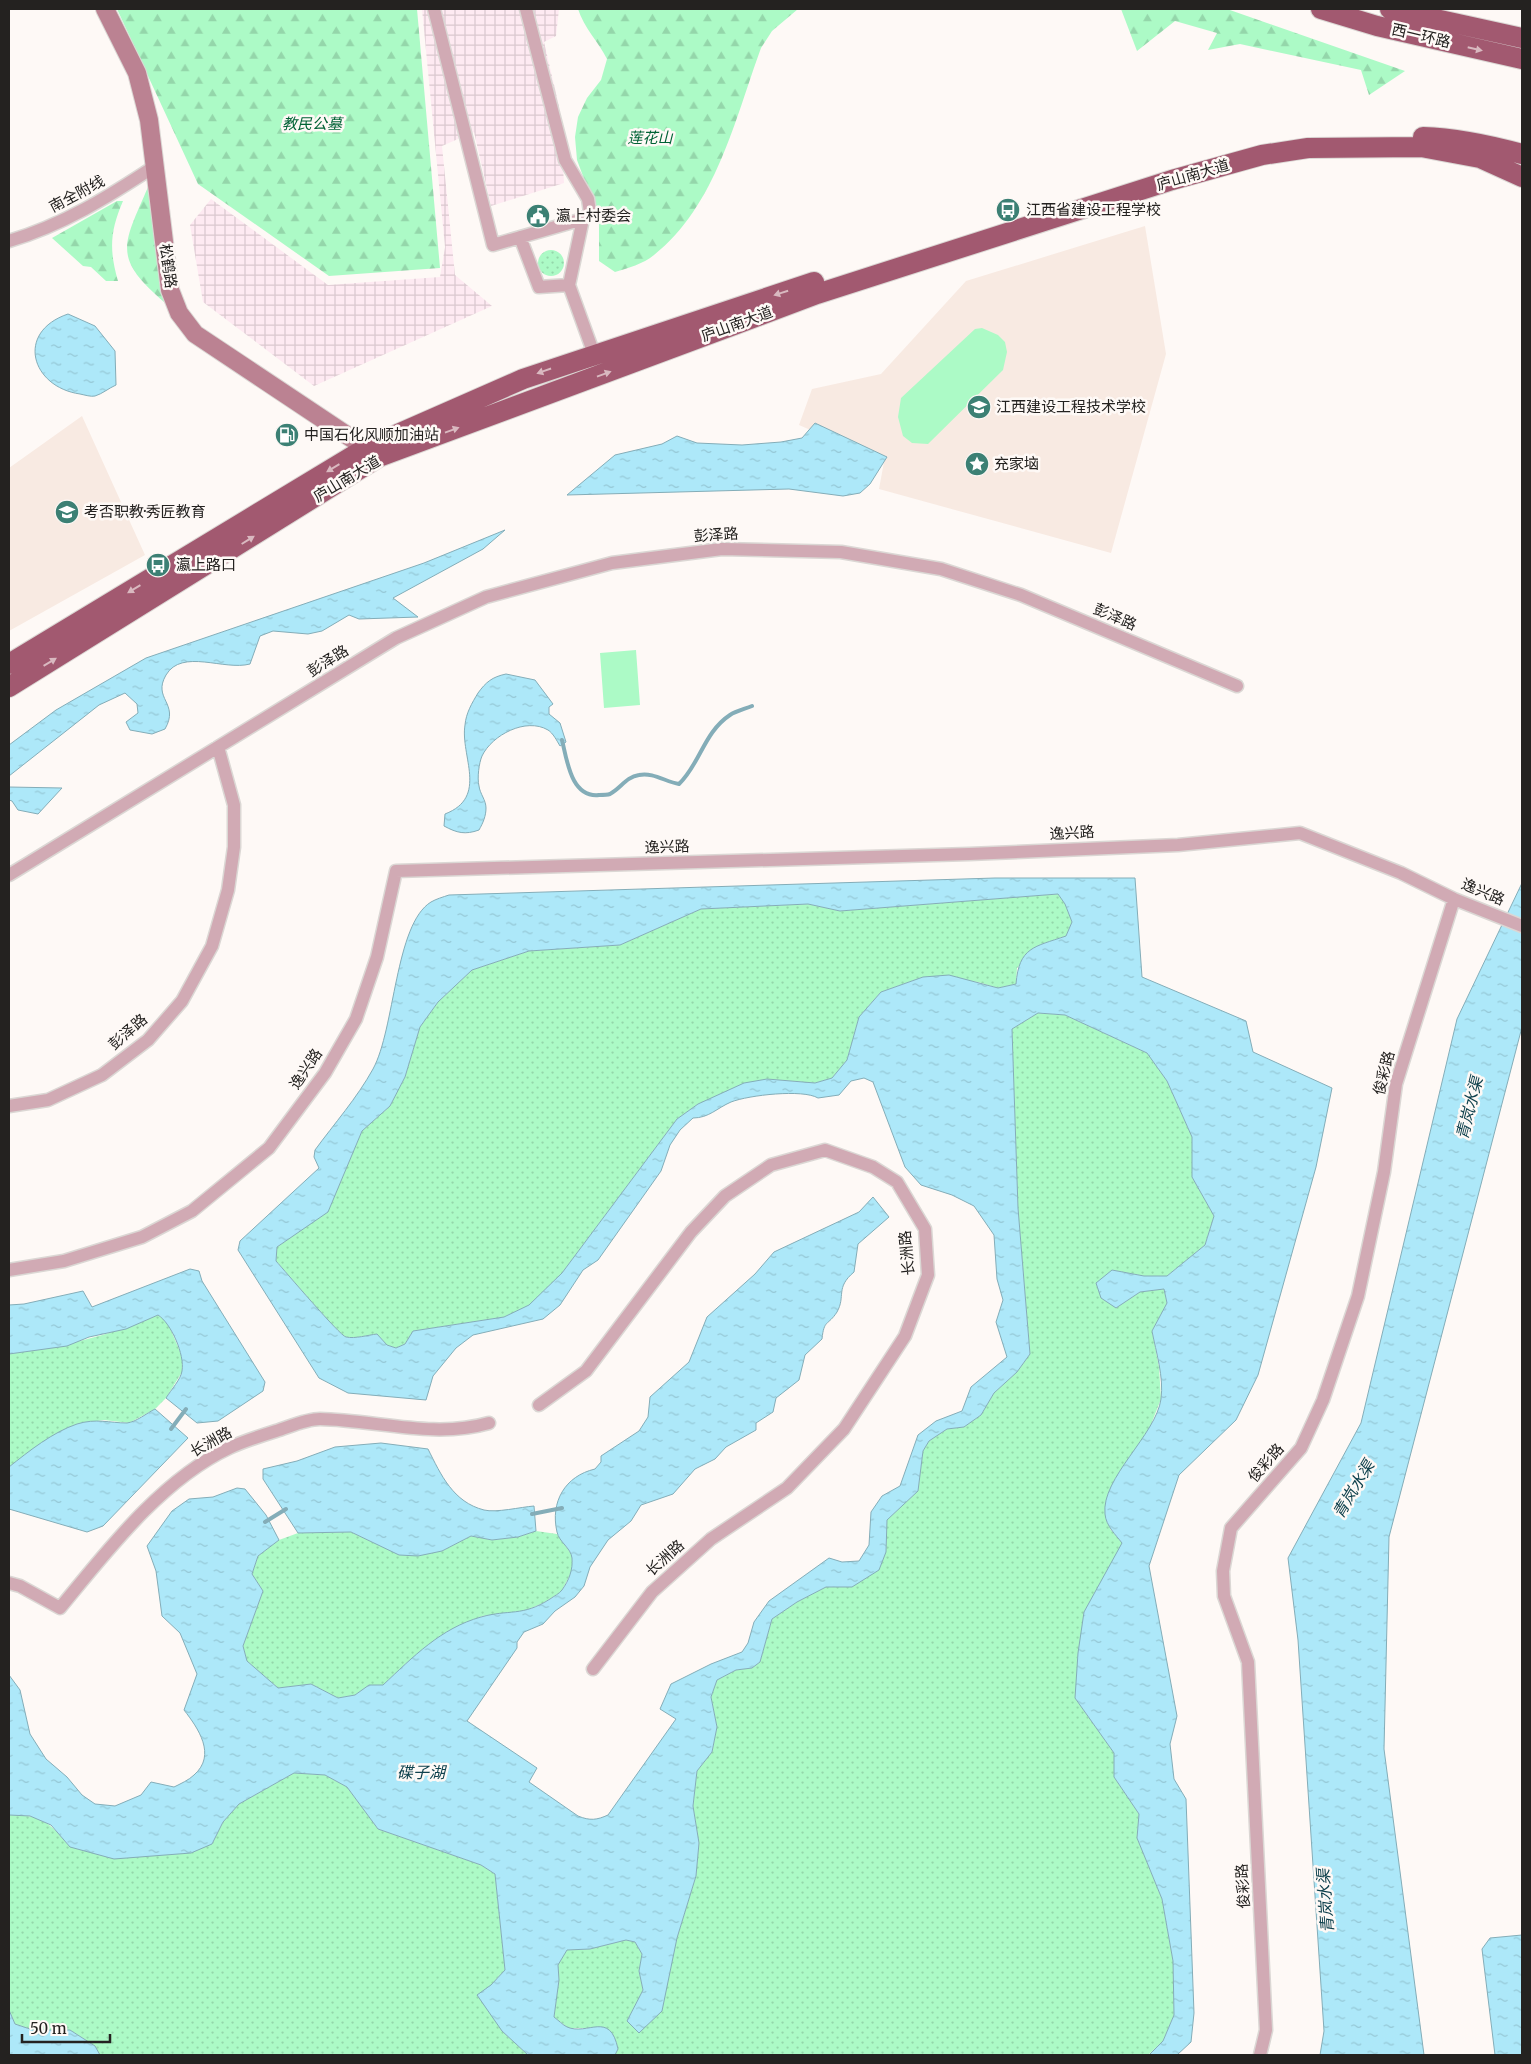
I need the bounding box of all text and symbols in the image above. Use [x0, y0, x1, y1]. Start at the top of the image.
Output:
street label: 西一环路 [1390, 20, 1452, 52]
one-way arrow [1468, 45, 1483, 53]
park label: 教民公墓 [282, 114, 344, 133]
park label: 莲花山 [627, 128, 673, 147]
street label: 庐山南大道 [1154, 155, 1232, 194]
street label: 南全附线 [46, 171, 108, 216]
bus stop icon: 江西省建设工程学校 [995, 197, 1021, 223]
place label: 江西省建设工程学校 [1026, 200, 1161, 219]
public building icon: 瀛上村委会 [525, 203, 551, 229]
place label: 瀛上村委会 [556, 206, 631, 225]
street label: 松鹤路 [156, 242, 181, 290]
one-way arrow [773, 289, 788, 297]
street label: 庐山南大道 [698, 302, 775, 345]
one-way arrow [536, 368, 551, 376]
one-way arrow [597, 370, 612, 377]
school or university icon: 江西建设工程技术学校 [966, 394, 992, 420]
place label: 江西建设工程技术学校 [996, 397, 1146, 416]
fuel station icon: 中国石化风顺加油站 [274, 422, 300, 448]
place label: 中国石化风顺加油站 [304, 425, 439, 444]
one-way arrow [445, 426, 460, 434]
street label: 庐山南大道 [310, 451, 384, 506]
place icon: 充家垴 [964, 451, 990, 477]
place label: 充家垴 [994, 454, 1039, 473]
one-way arrow [326, 464, 339, 473]
school or university icon: 考否职教·秀匠教育 [54, 499, 80, 525]
place label: 考否职教·秀匠教育 [84, 502, 206, 521]
street label: 彭泽路 [693, 523, 739, 546]
one-way arrow [242, 535, 255, 545]
bus stop icon: 瀛上路口 [145, 552, 171, 578]
place label: 瀛上路口 [176, 555, 236, 574]
one-way arrow [127, 584, 140, 593]
street label: 彭泽路 [1091, 599, 1140, 634]
street label: 彭泽路 [304, 641, 352, 681]
one-way arrow [44, 657, 57, 666]
street label: 逸兴路 [1049, 822, 1095, 843]
street label: 逸兴路 [644, 836, 690, 857]
street label: 逸兴路 [1459, 874, 1508, 909]
street label: 彭泽路 [104, 1010, 151, 1054]
street label: 逸兴路 [285, 1045, 326, 1093]
street label: 俊彩路 [1369, 1049, 1398, 1097]
water label: 青岚水渠 [1452, 1073, 1487, 1141]
street label: 长洲路 [895, 1230, 918, 1276]
street label: 长洲路 [186, 1422, 235, 1461]
street label: 俊彩路 [1244, 1439, 1288, 1486]
water label: 青岚水渠 [1328, 1455, 1379, 1522]
street label: 长洲路 [642, 1536, 688, 1580]
water label: 碟子湖 [397, 1762, 448, 1782]
street label: 俊彩路 [1232, 1863, 1253, 1909]
water label: 青岚水渠 [1313, 1866, 1337, 1934]
scale bar [22, 2012, 110, 2044]
text: 50 m [30, 2019, 67, 2038]

